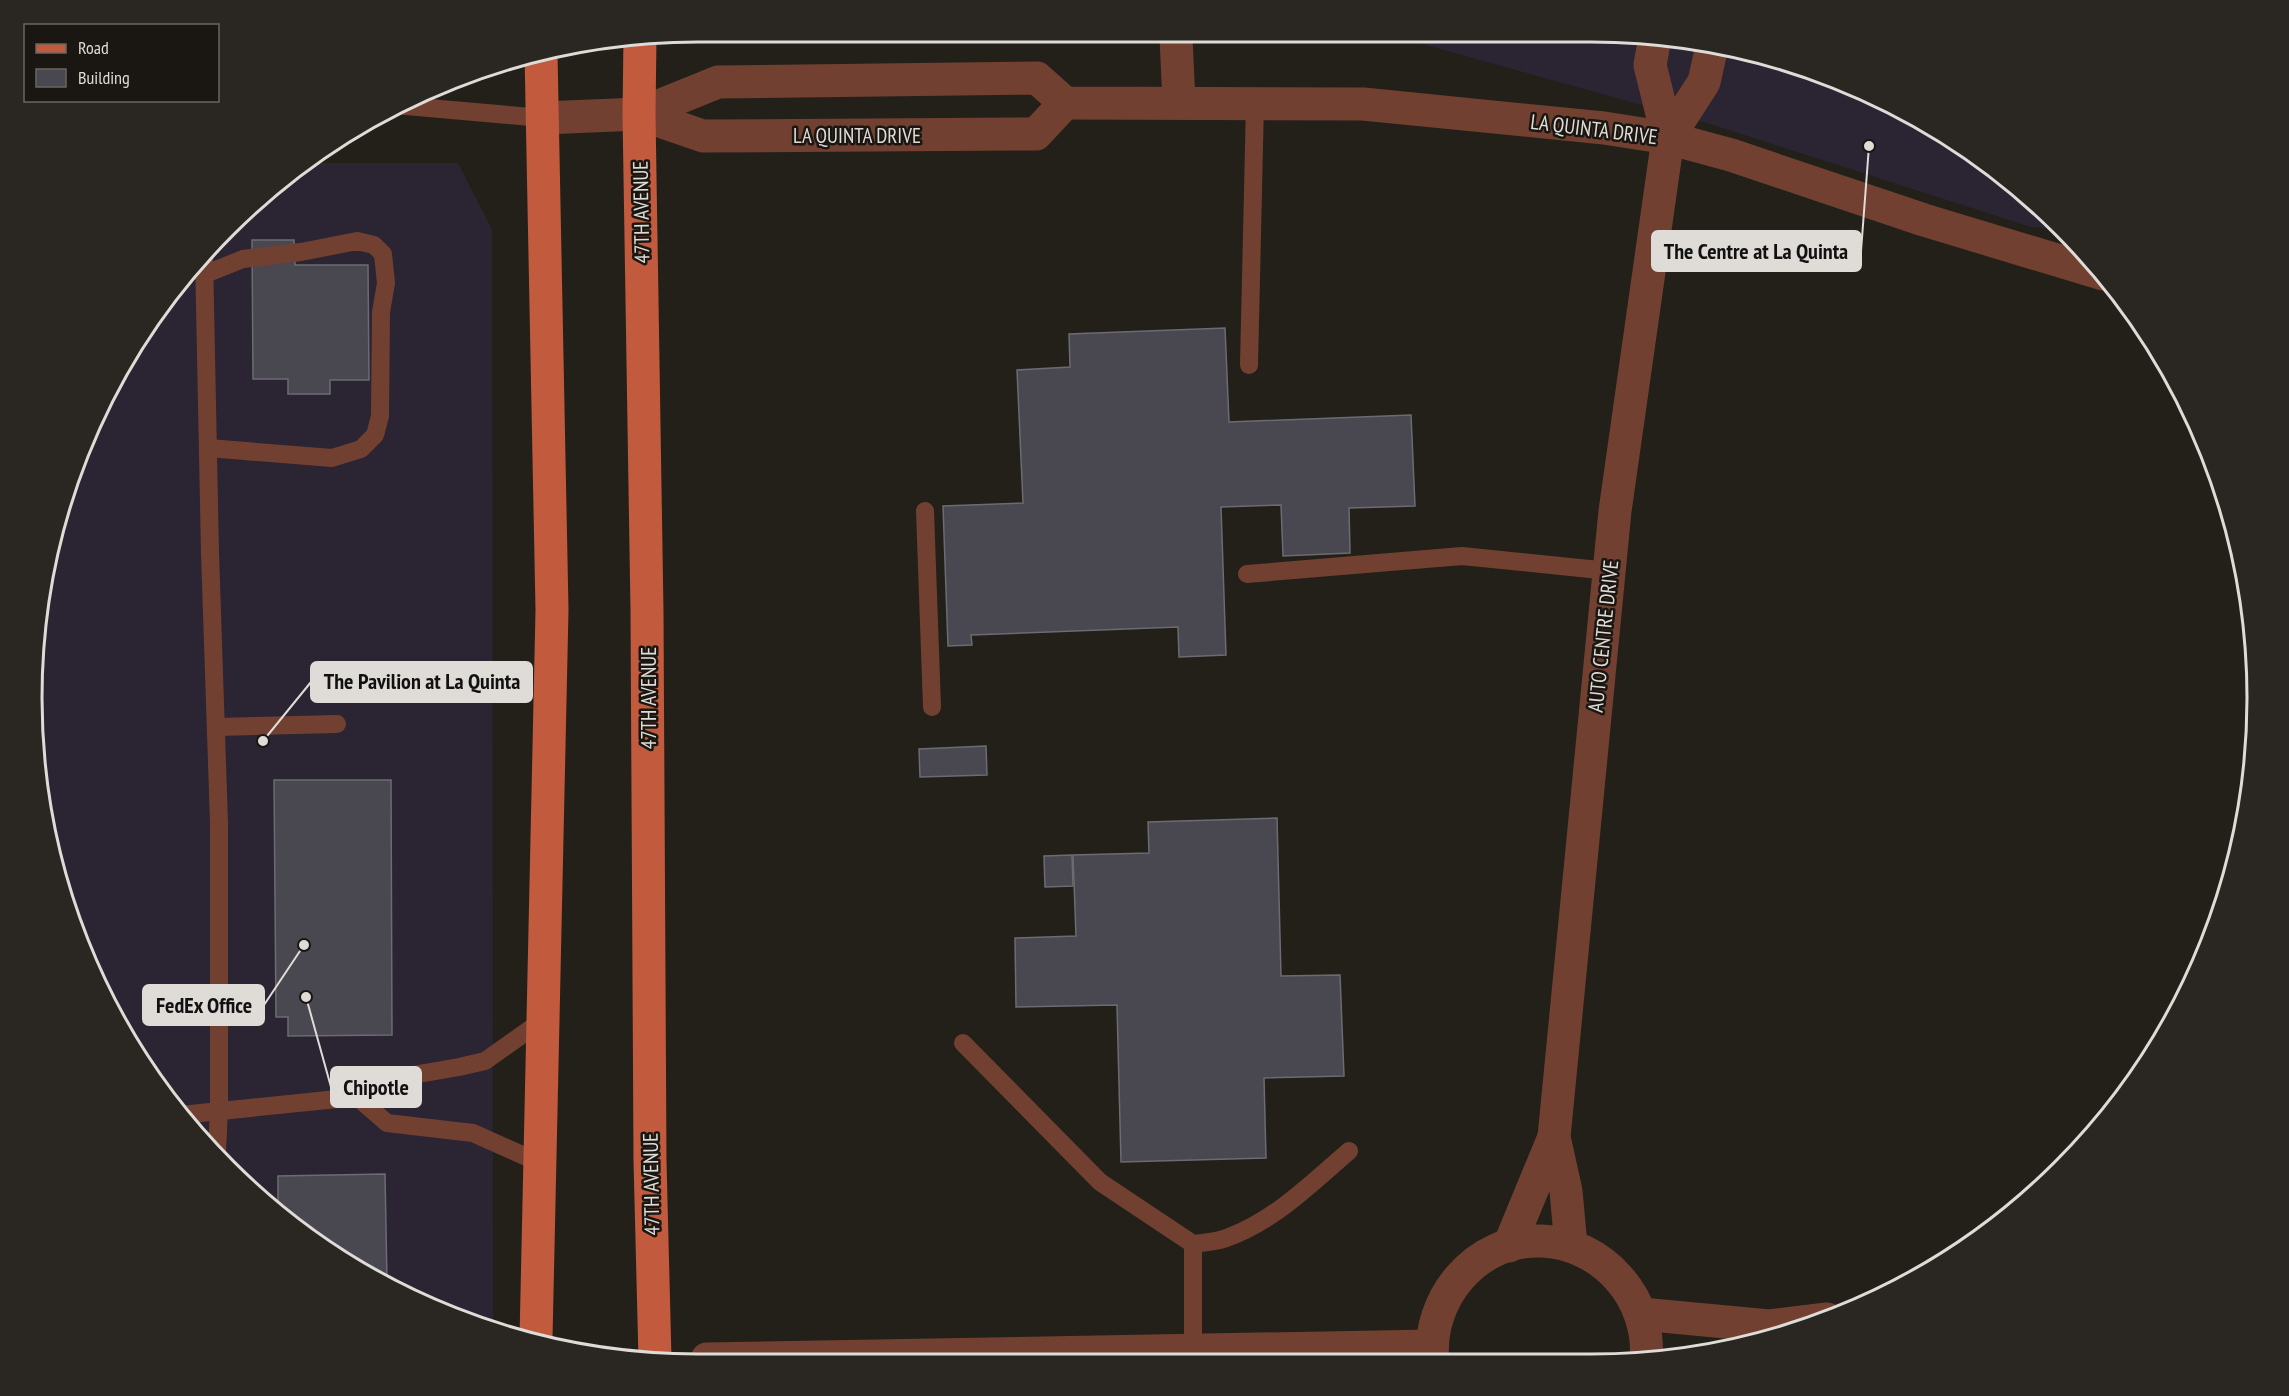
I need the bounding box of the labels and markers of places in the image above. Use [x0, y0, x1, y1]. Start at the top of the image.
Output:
callout: The Centre at La Quinta [1652, 231, 1861, 271]
callout: The Pavilion at La Quinta [311, 662, 532, 702]
callout: FedEx Office [143, 985, 264, 1025]
callout: Chipotle [331, 1067, 421, 1107]

